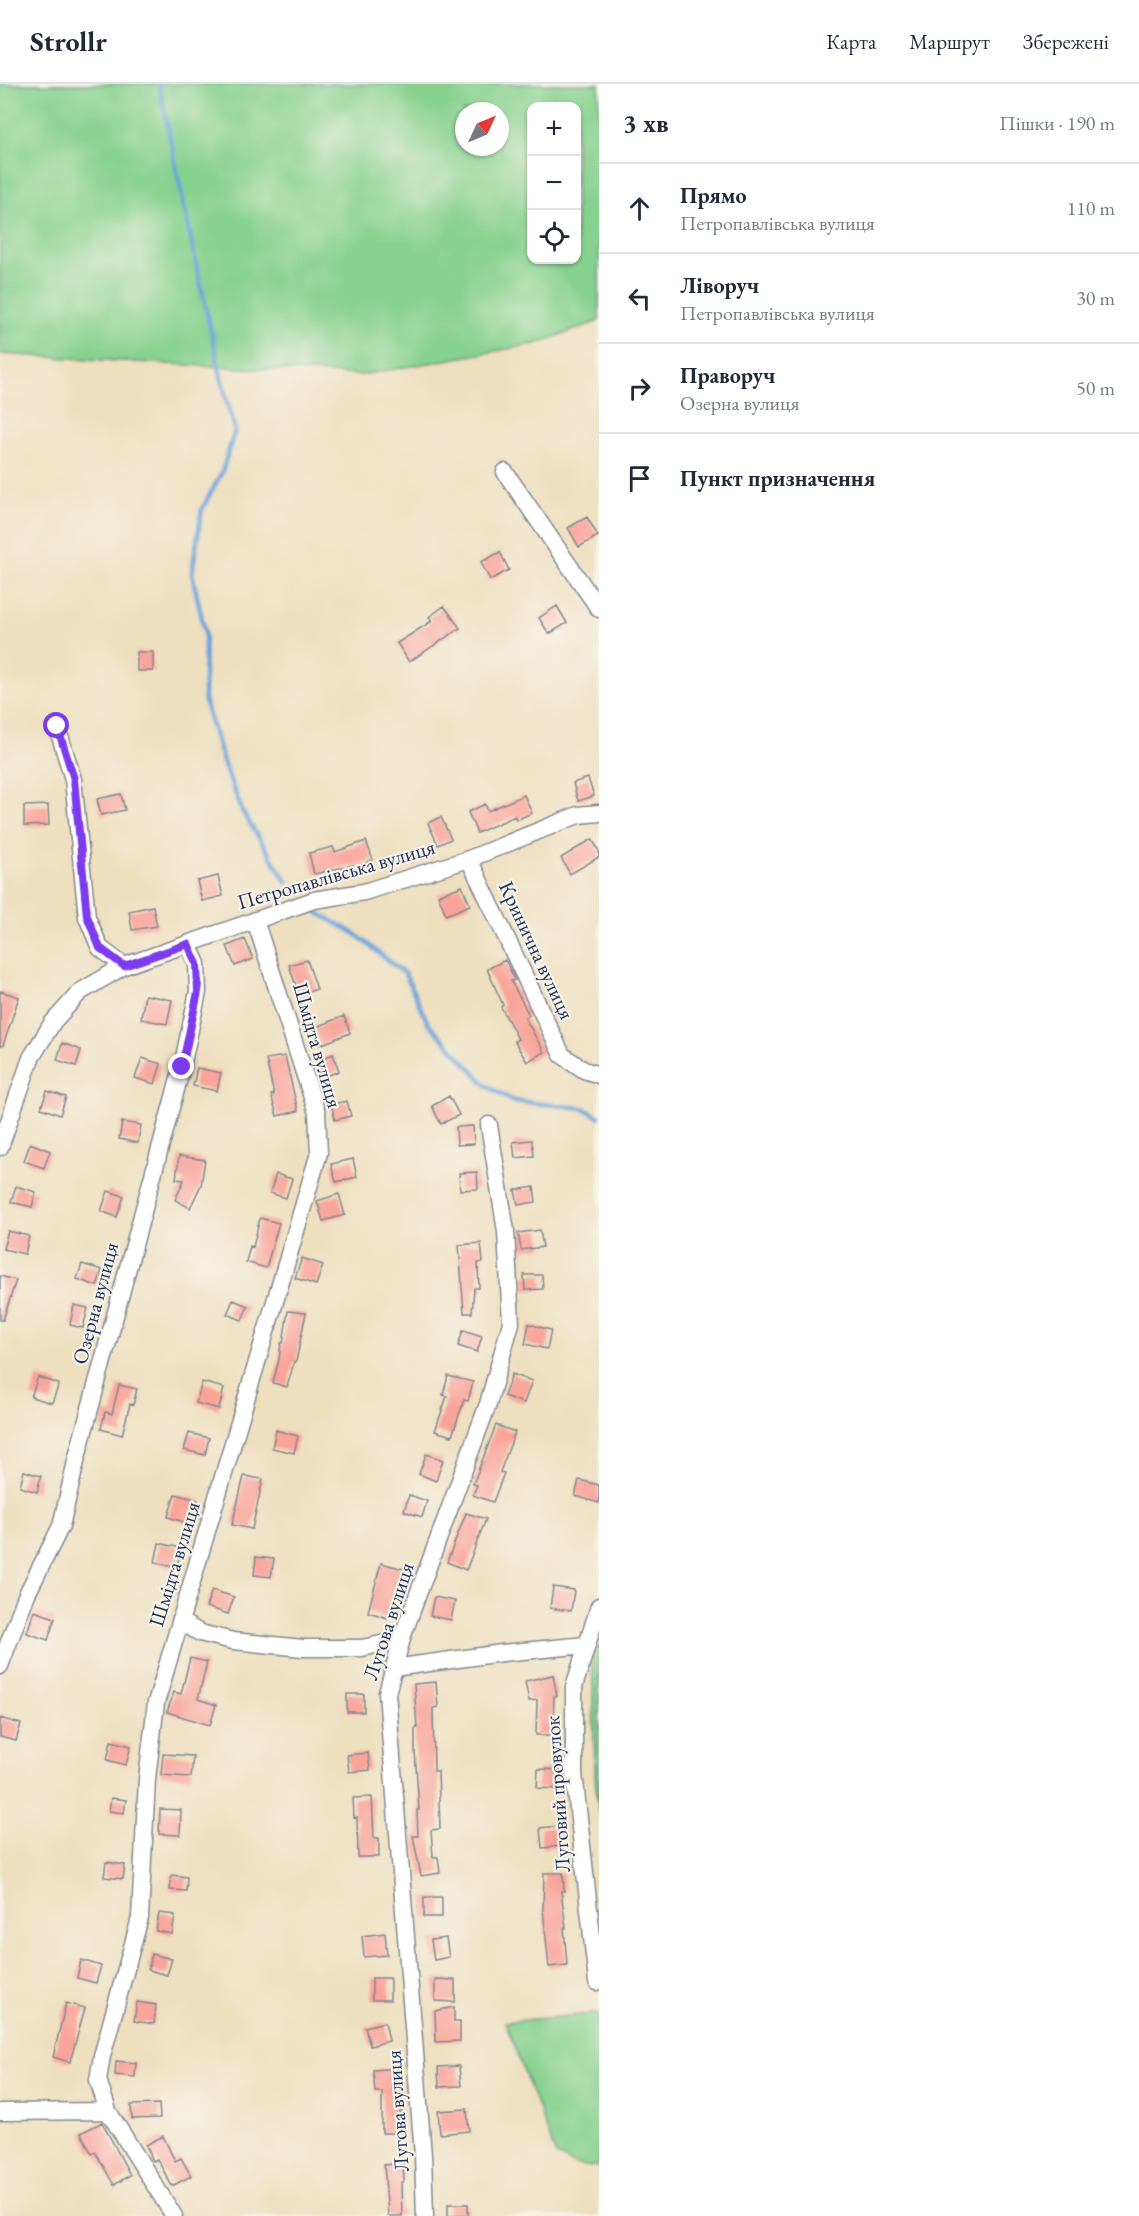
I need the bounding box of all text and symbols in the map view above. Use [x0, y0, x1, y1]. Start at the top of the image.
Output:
text: Strollr [30, 23, 107, 59]
text: Карта [826, 28, 876, 55]
text: Маршрут [909, 28, 990, 55]
text: Збережені [1023, 28, 1109, 55]
north arrow [455, 102, 509, 156]
map controls [527, 102, 581, 264]
button: + [527, 102, 581, 156]
text: 3 хв [623, 106, 669, 140]
text: Пішки · 190 m [999, 110, 1115, 136]
button: − [527, 156, 581, 210]
text: Прямо [680, 181, 747, 210]
icon: ahead [623, 192, 656, 225]
text: 110 m [1067, 195, 1115, 221]
button: locate [527, 210, 581, 264]
text: Петропавлівська вулиця [680, 210, 875, 236]
text: Ліворуч [680, 271, 759, 300]
icon: left [623, 282, 656, 315]
text: 30 m [1076, 285, 1115, 311]
text: Петропавлівська вулиця [680, 300, 875, 326]
text: Праворуч [680, 361, 776, 390]
icon: right [623, 372, 656, 405]
text: 50 m [1076, 375, 1115, 401]
text: Озерна вулиця [680, 390, 799, 416]
icon: arrive [623, 462, 656, 495]
text: Пункт призначення [680, 464, 875, 493]
route start [43, 712, 69, 738]
street label: Петропавлівська вулиця [234, 833, 438, 915]
street label: Кринична вулиця [493, 877, 581, 1023]
street label: Шмідта вулиця [287, 979, 349, 1111]
route end [168, 1053, 194, 1079]
street label: Озерна вулиця [66, 1239, 124, 1367]
street label: Шмідта вулиця [142, 1498, 206, 1630]
street label: Лугова вулиця [356, 1559, 420, 1683]
street label: Луговий провулок [538, 1715, 576, 1873]
street label: Лугова вулиця [379, 2049, 415, 2173]

